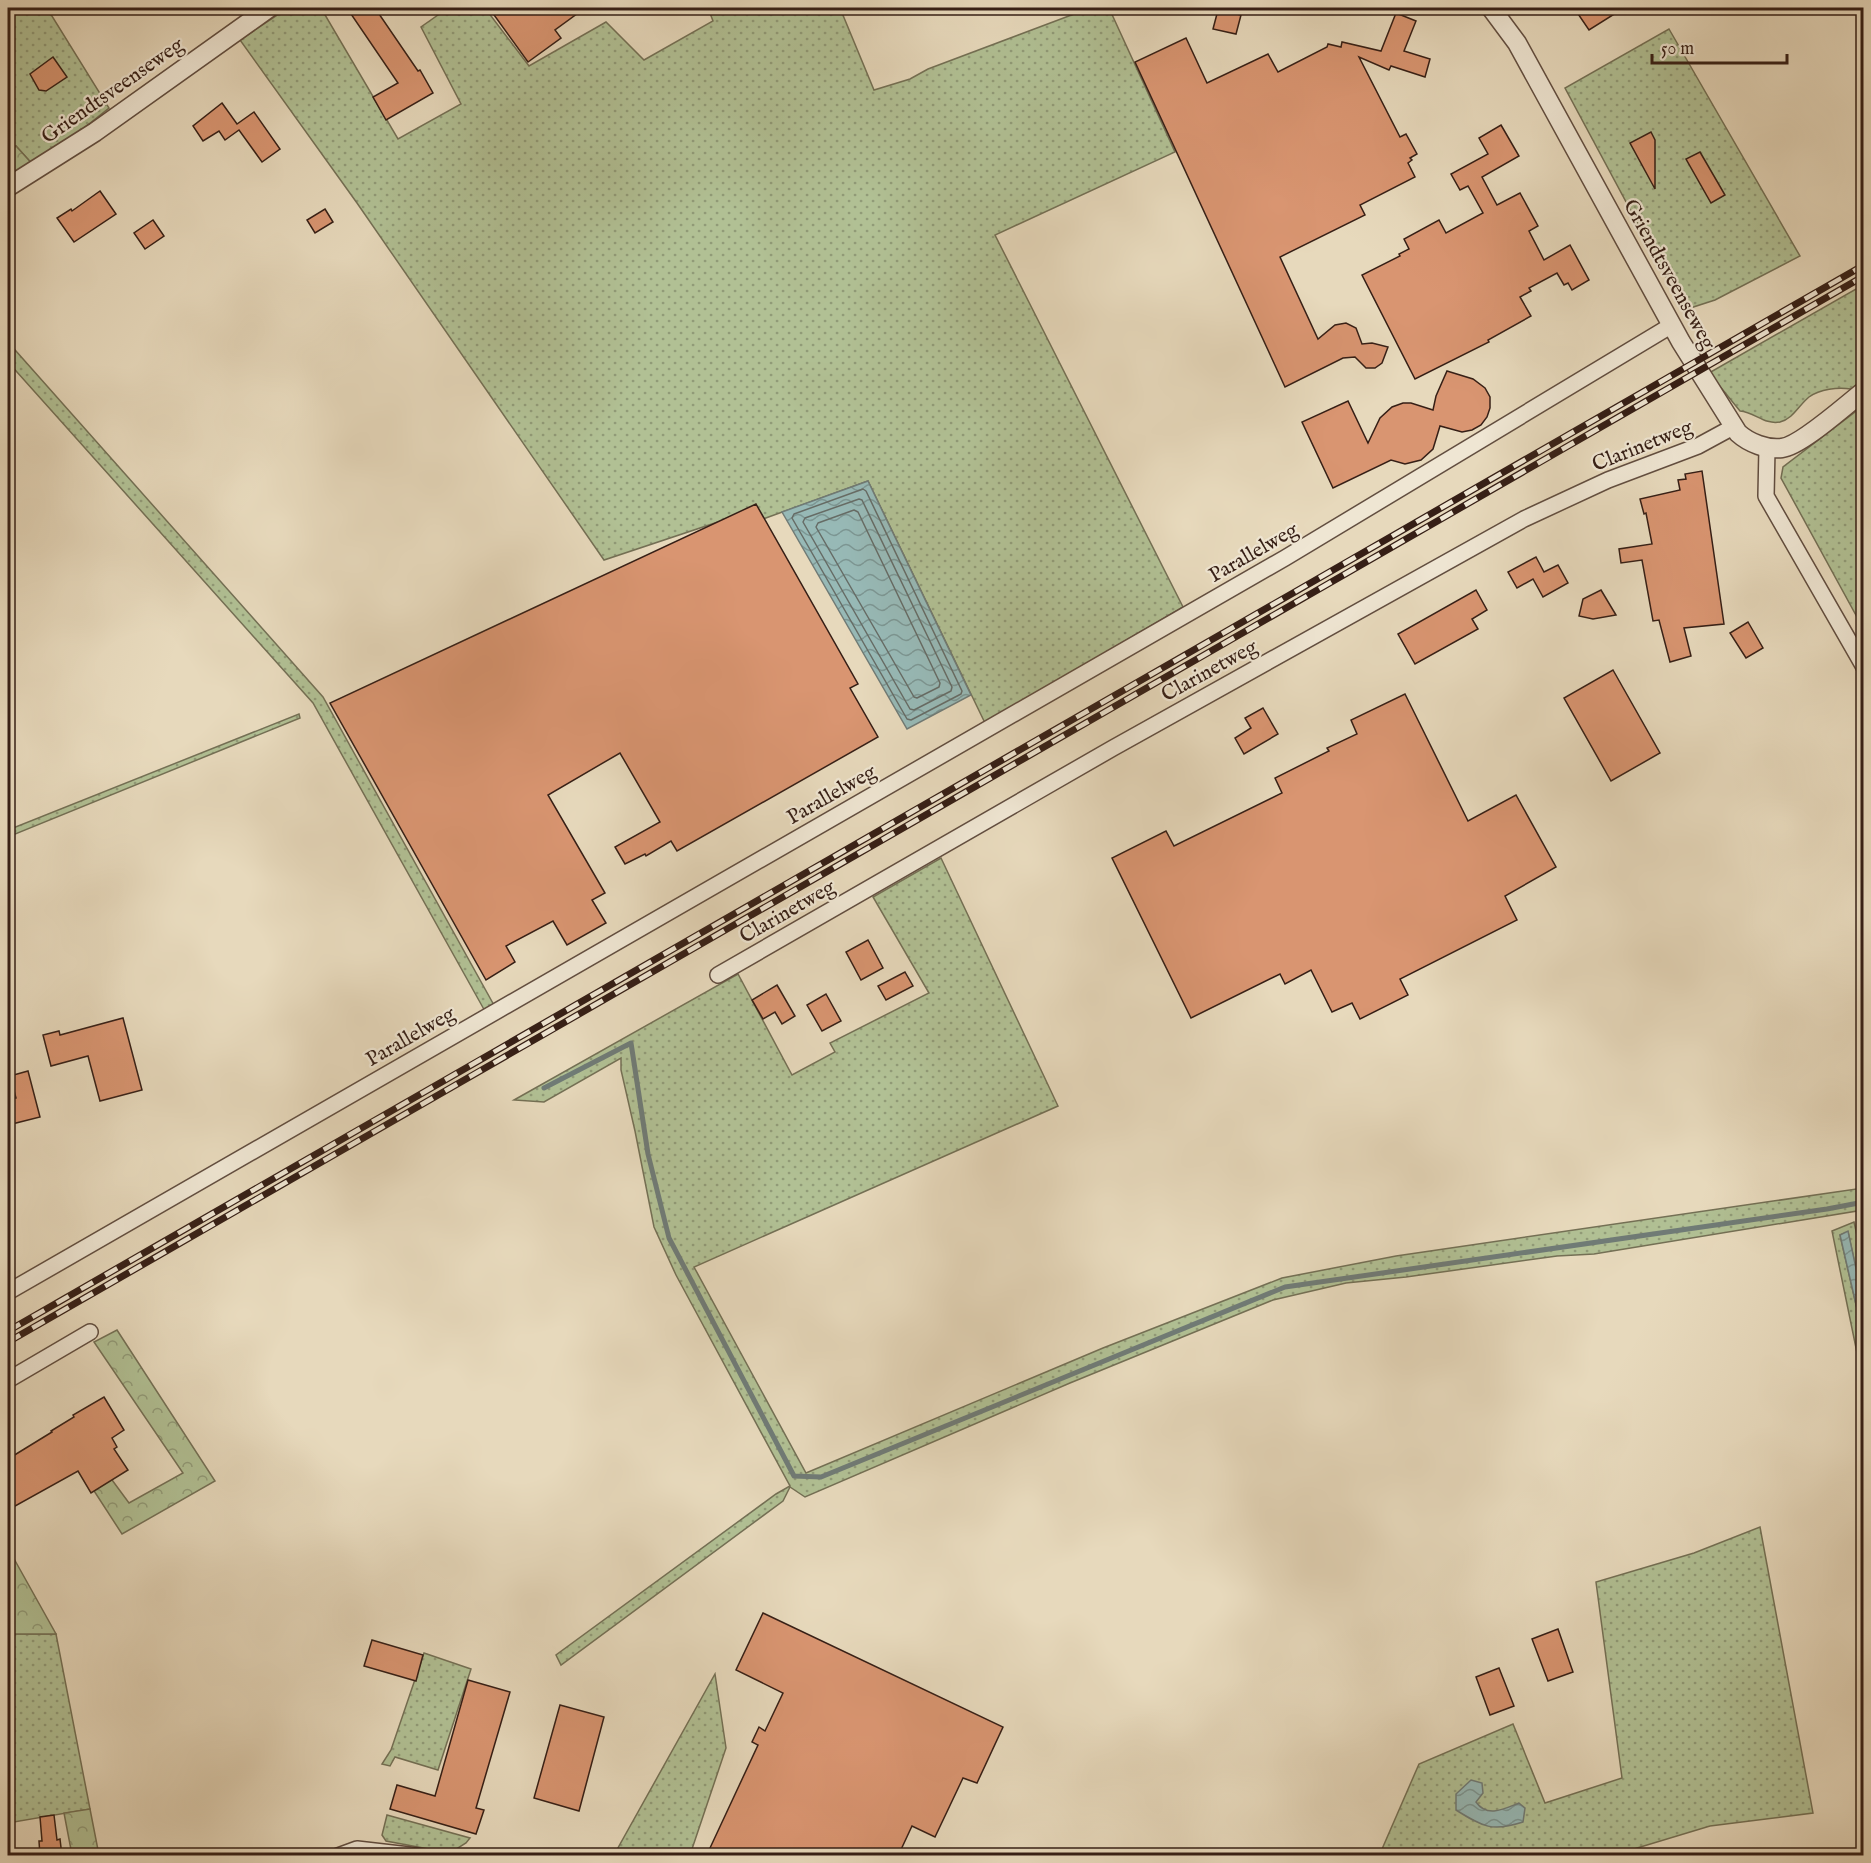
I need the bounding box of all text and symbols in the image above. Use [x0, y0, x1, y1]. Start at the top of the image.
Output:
scale bar [1652, 27, 1787, 65]
street label: Griendtsveenseweg [36, 32, 190, 150]
text: 50 m [1661, 38, 1694, 61]
street label: Griendtsveenseweg [1616, 195, 1722, 355]
street label: Clarinetweg [1588, 414, 1697, 479]
street label: Parallelweg [1204, 517, 1304, 590]
street label: Clarinetweg [1157, 634, 1263, 709]
street label: Parallelweg [782, 759, 882, 832]
street label: Clarinetweg [735, 874, 841, 950]
street label: Parallelweg [361, 1001, 461, 1074]

